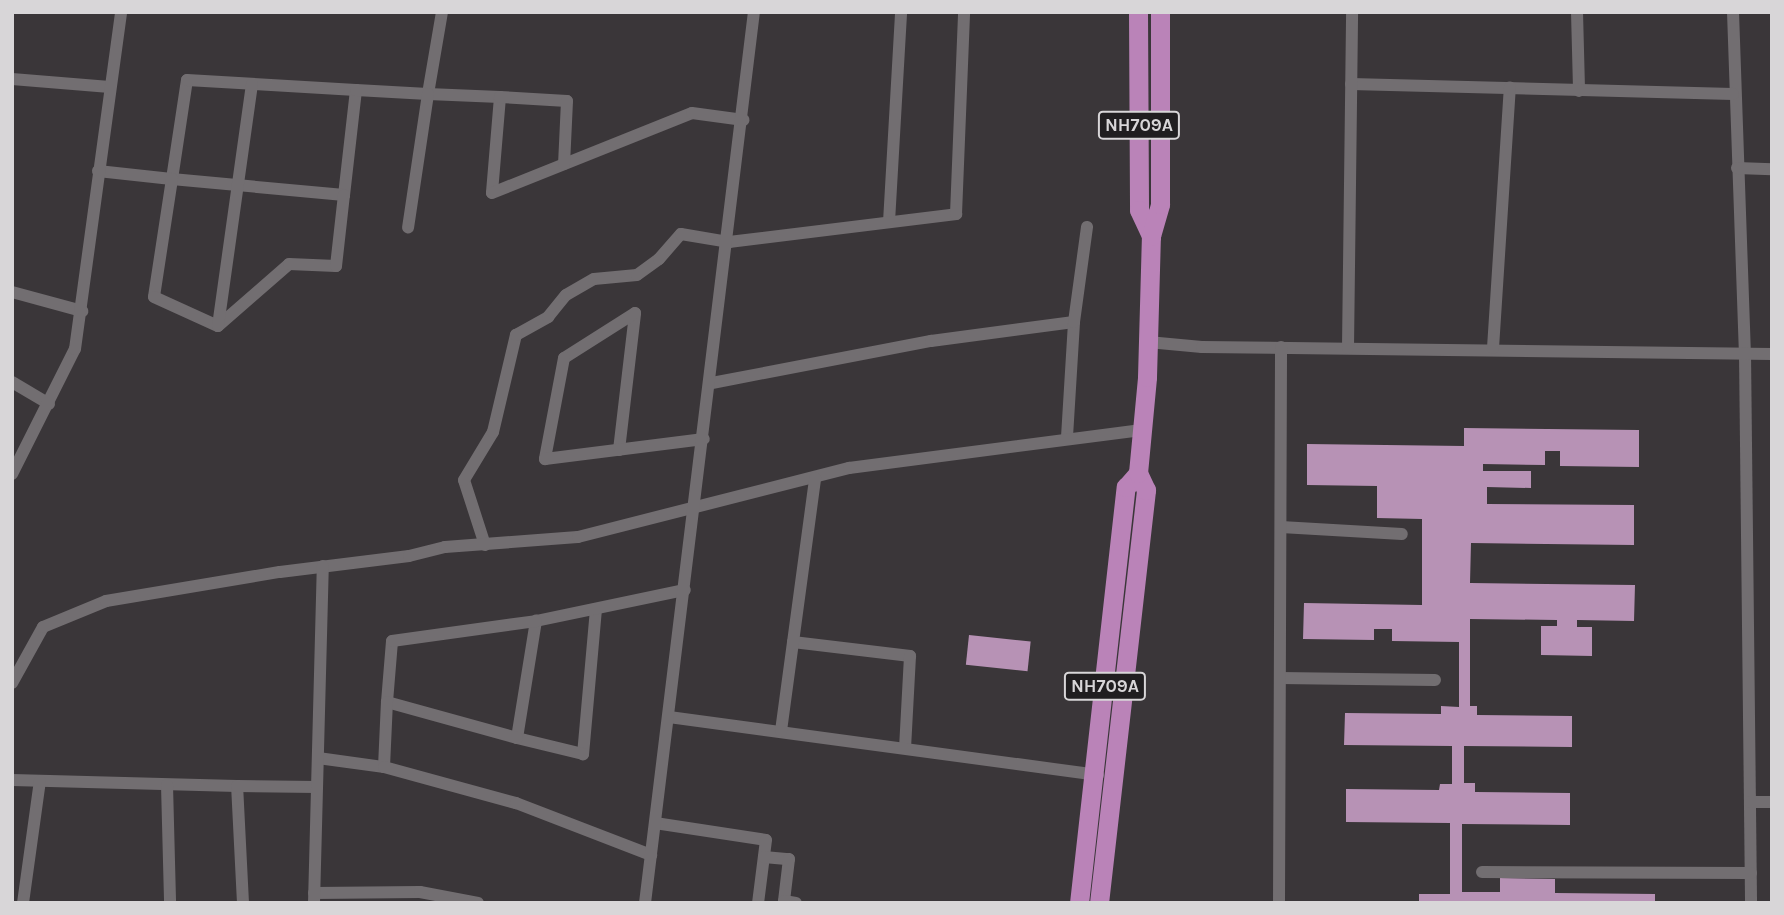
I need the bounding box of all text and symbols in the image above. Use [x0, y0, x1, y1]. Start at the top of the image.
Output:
road number: NH709A [1097, 110, 1181, 140]
road number: NH709A [1063, 672, 1147, 700]

